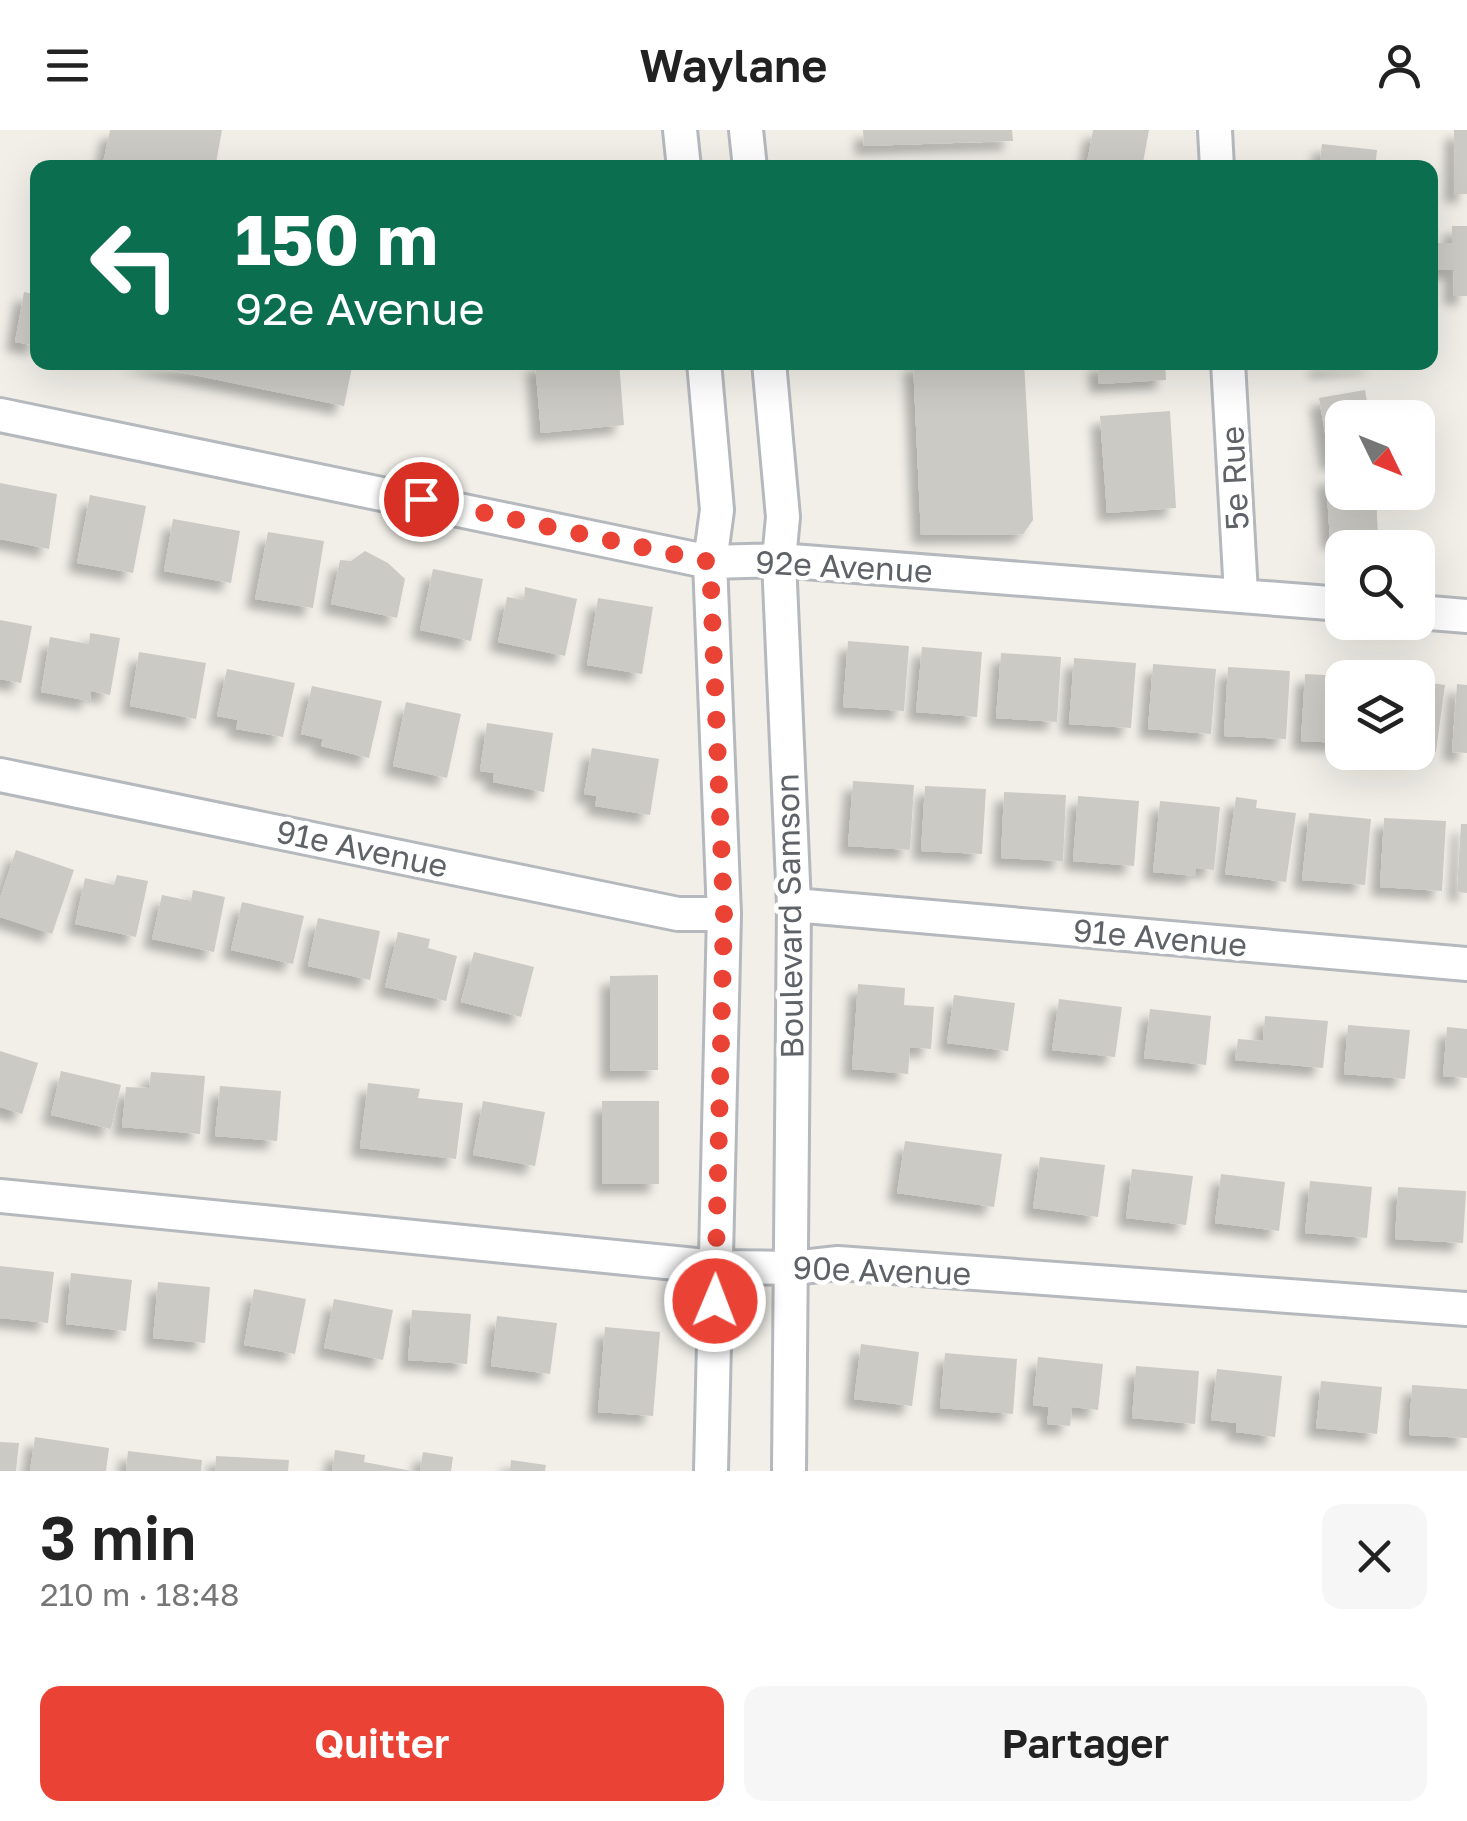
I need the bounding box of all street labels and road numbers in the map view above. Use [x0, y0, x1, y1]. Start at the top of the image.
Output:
street label: 5e Rue [1212, 425, 1256, 531]
street label: 92e Avenue [754, 542, 934, 590]
street label: Boulevard Samson [768, 773, 810, 1059]
street label: 91e Avenue [273, 811, 451, 885]
street label: 91e Avenue [1072, 910, 1249, 964]
street label: 90e Avenue [792, 1248, 972, 1292]

